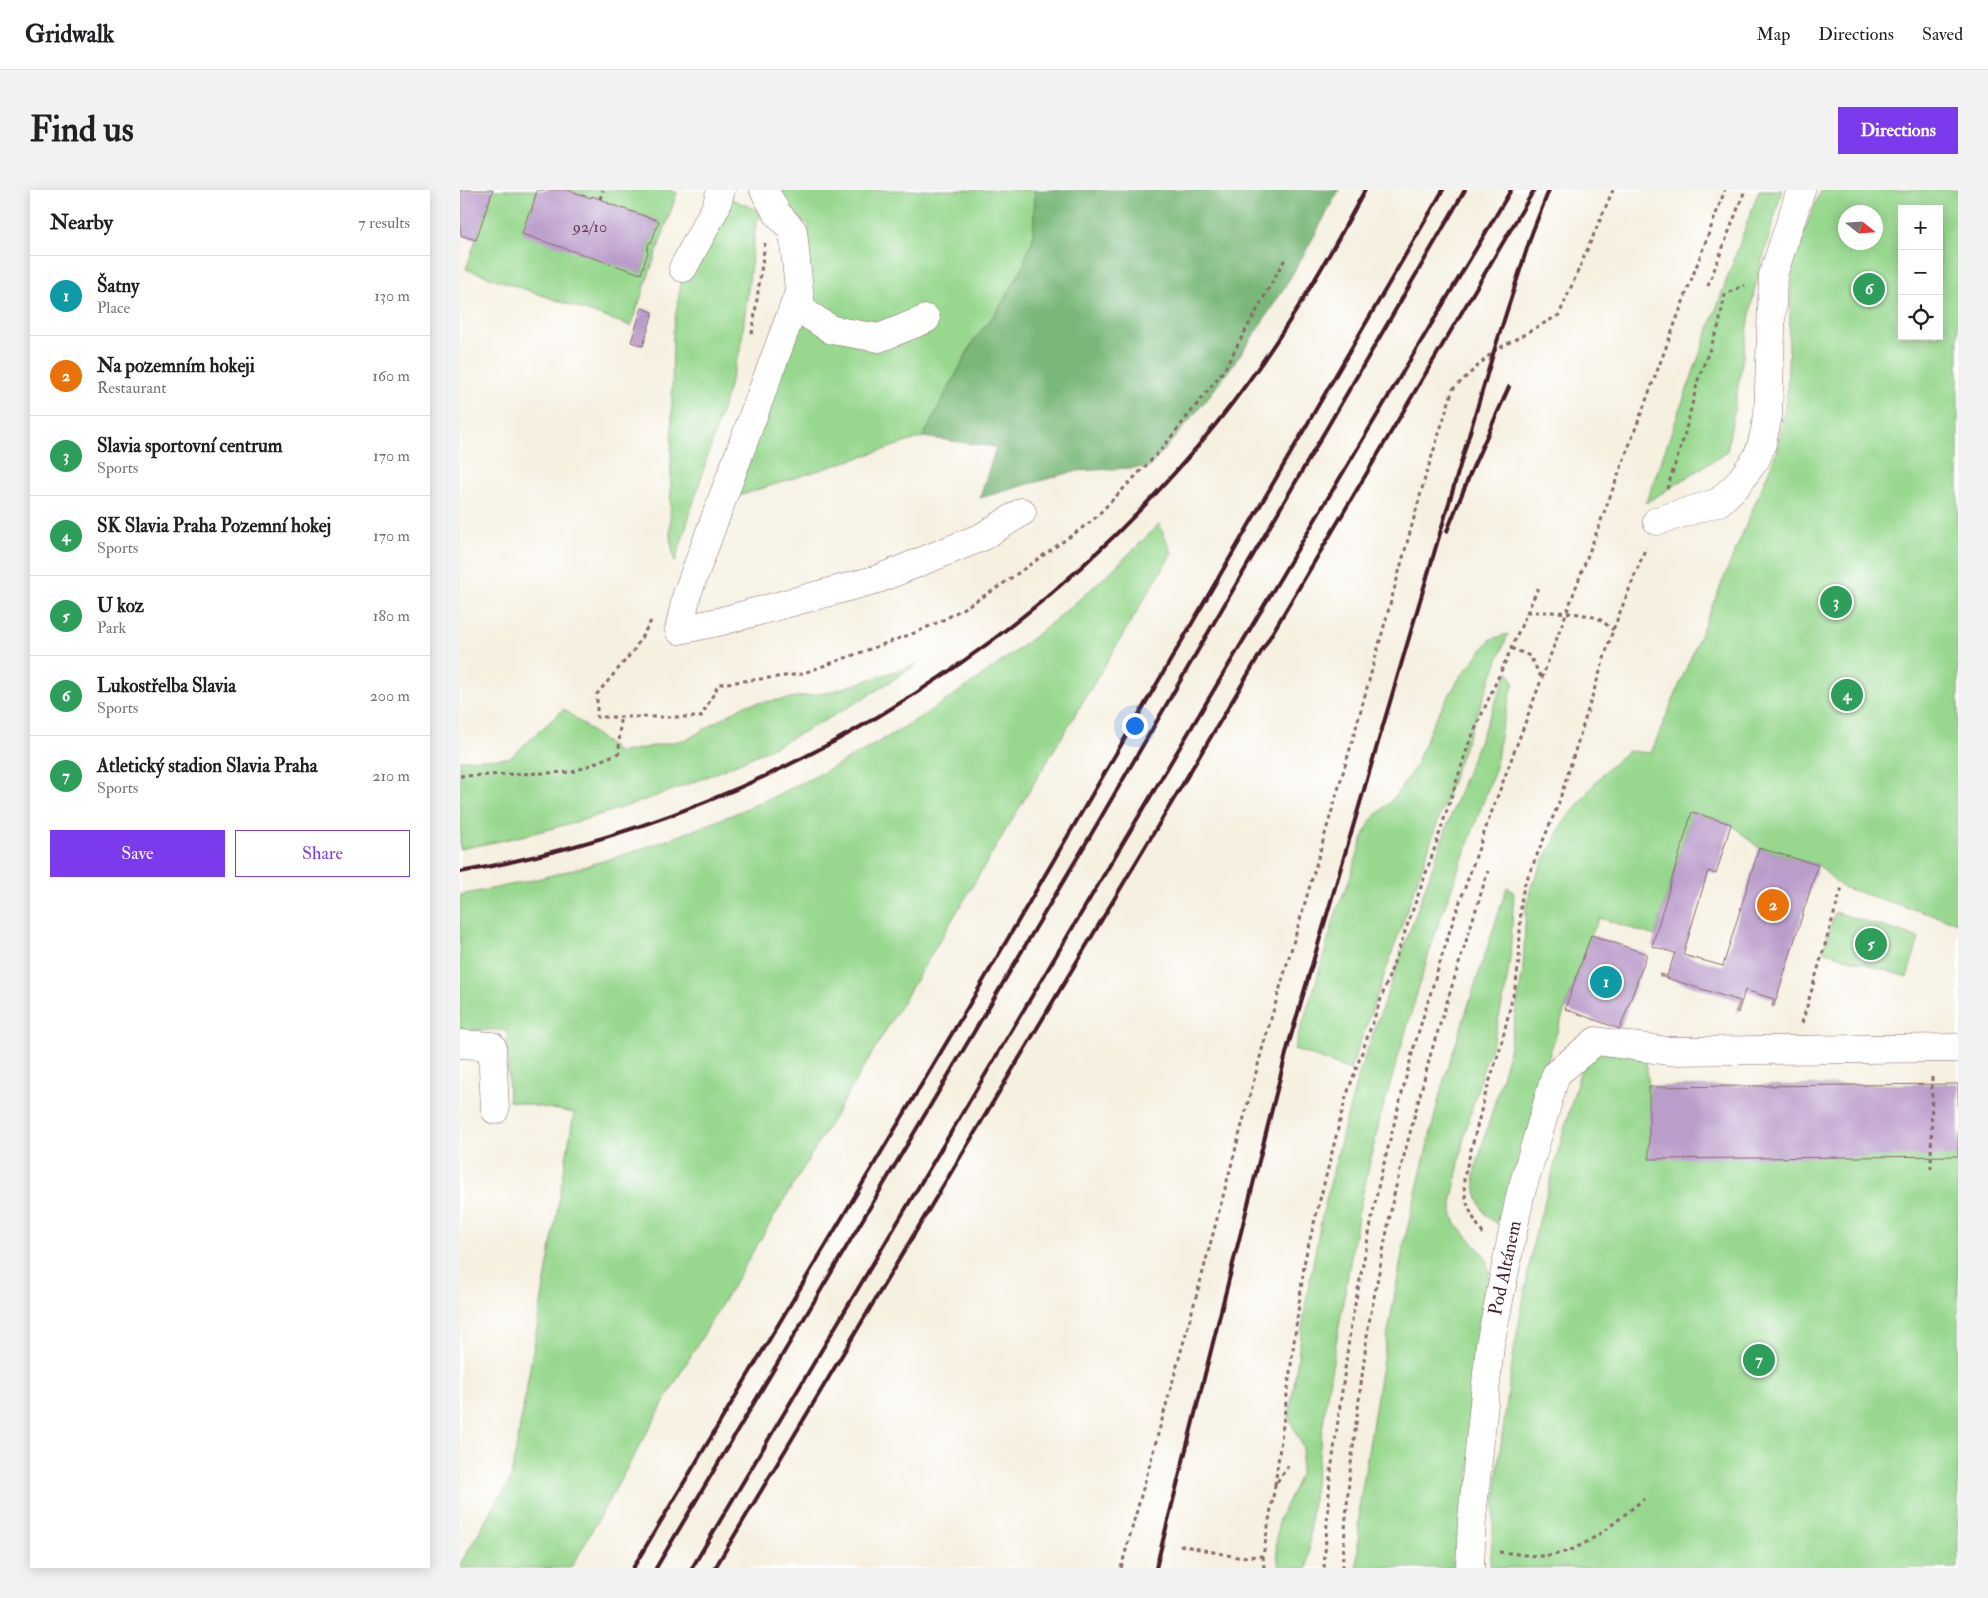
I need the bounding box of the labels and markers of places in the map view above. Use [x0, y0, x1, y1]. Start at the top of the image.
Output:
pin: 6 [1853, 270, 1885, 308]
pin: 3 [1820, 583, 1852, 621]
pin: 4 [1831, 676, 1863, 714]
pin: 2 [1757, 886, 1789, 924]
pin: 5 [1855, 925, 1887, 963]
pin: 1 [1590, 963, 1622, 1001]
pin: 7 [1743, 1341, 1775, 1379]

